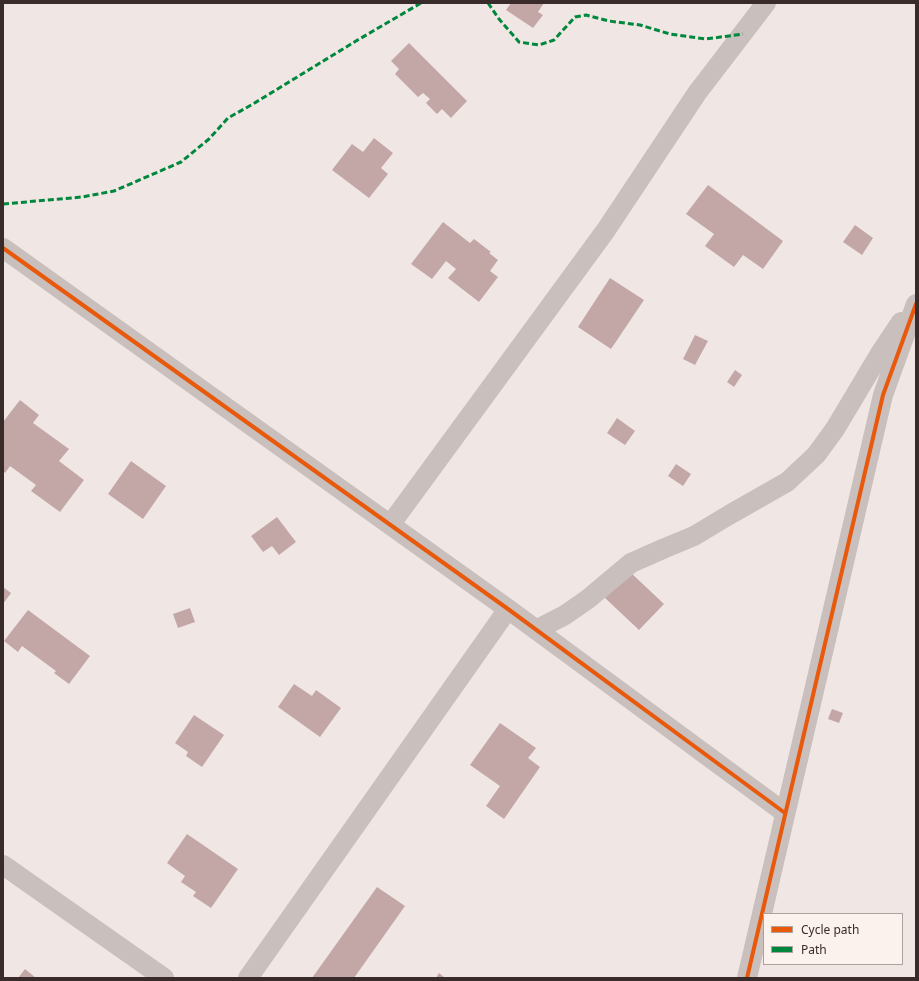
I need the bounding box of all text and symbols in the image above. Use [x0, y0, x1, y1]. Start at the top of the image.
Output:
legend [763, 913, 903, 965]
text: Cycle path [801, 921, 859, 938]
text: Path [801, 941, 827, 958]

